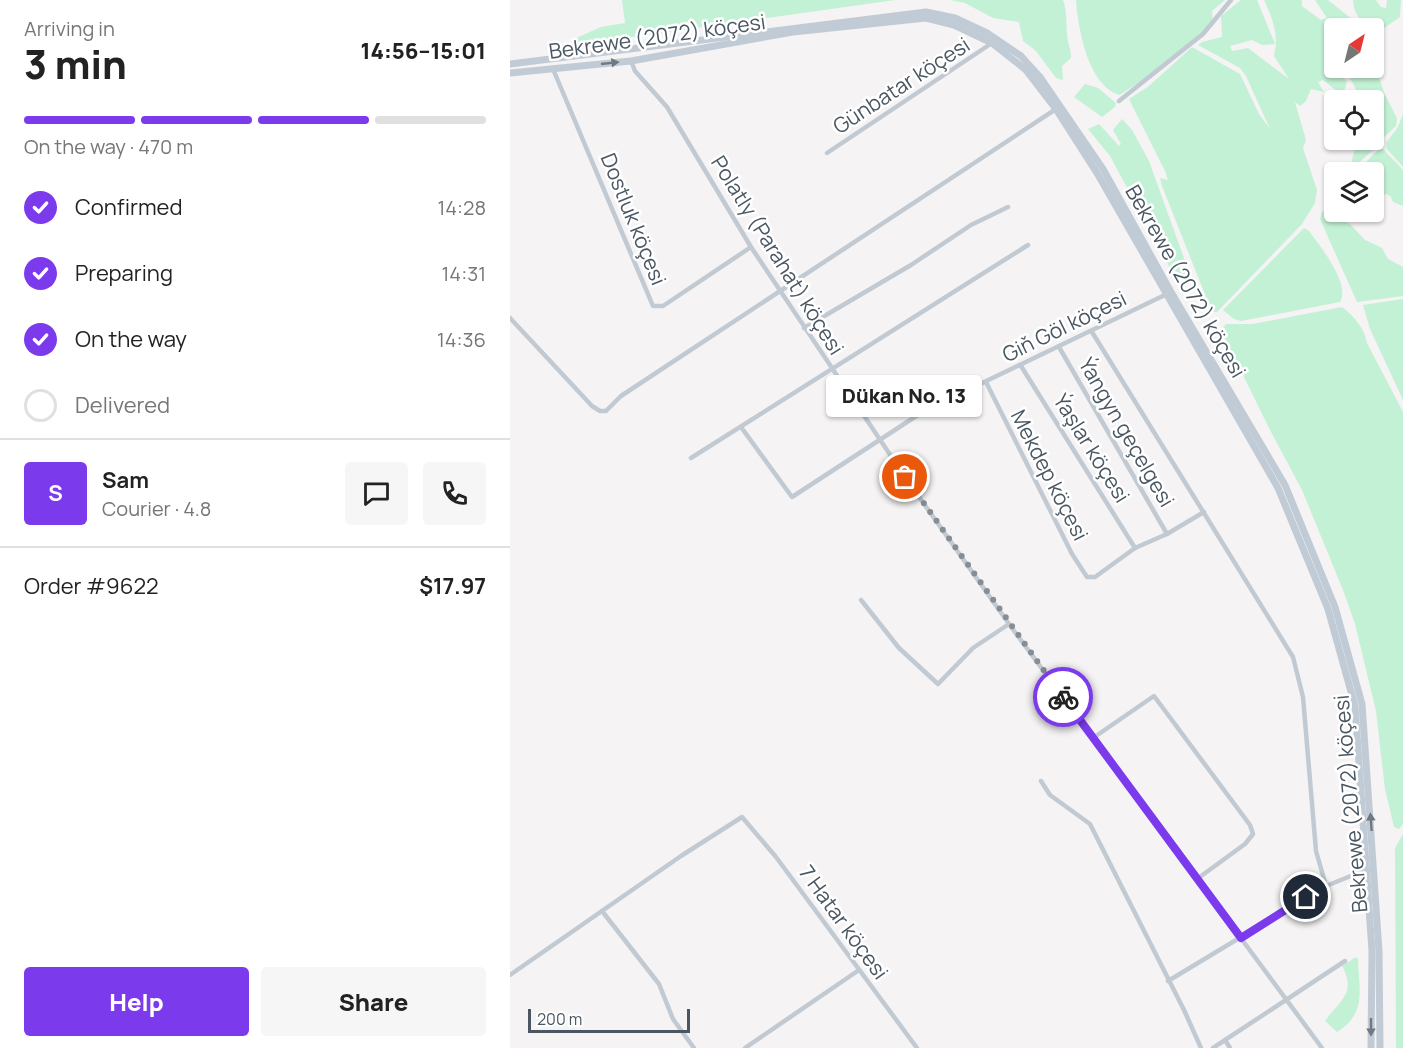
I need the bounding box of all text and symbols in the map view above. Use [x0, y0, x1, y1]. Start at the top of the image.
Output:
street label: Bekrewe (2072) köçesi [547, 7, 767, 65]
text: Arriving in [24, 15, 115, 42]
north arrow [1324, 18, 1384, 78]
map controls [1324, 18, 1384, 222]
street label: Günbatar köçesi [827, 30, 975, 140]
text: 14:56–15:01 [360, 36, 486, 66]
text: 3 min [24, 37, 127, 91]
one-way arrow [601, 58, 620, 68]
button: locate [1324, 90, 1384, 150]
text: On the way · 470 m [24, 133, 193, 160]
street label: Dostluk köçesi [595, 149, 673, 289]
street label: Polatly (Parahat) köçesi [705, 150, 851, 360]
button: layers [1324, 162, 1384, 222]
street label: Bekrewe (2072) köçesi [1119, 179, 1253, 383]
icon: check [24, 191, 57, 224]
text: Confirmed [75, 192, 183, 222]
text: 14:28 [437, 194, 486, 221]
icon: check [24, 257, 57, 290]
text: Preparing [75, 258, 173, 288]
text: 14:31 [442, 260, 486, 287]
street label: Giň Göl köçesi [997, 284, 1131, 368]
icon: check [24, 323, 57, 356]
text: On the way [75, 324, 187, 354]
text: 14:36 [437, 326, 486, 353]
street label: Ýangyn geçelgesi [1073, 352, 1181, 512]
callout: Dükan No. 13 [827, 375, 983, 417]
text: Dükan No. 13 [842, 382, 966, 409]
street label: Ýaşlar köçesi [1047, 388, 1137, 508]
text: Delivered [75, 390, 170, 420]
street label: Mekdep köçesi [1005, 405, 1095, 545]
pin [879, 451, 930, 502]
icon: bag [888, 460, 921, 493]
button: chat [345, 462, 408, 525]
button: phone [423, 462, 486, 525]
text: Sam [102, 465, 149, 495]
text: S [48, 478, 63, 508]
text: Courier · 4.8 [102, 495, 211, 522]
text: Order #9622 [24, 571, 159, 601]
text: $17.97 [419, 571, 486, 601]
courier [1033, 667, 1093, 727]
icon: bike [1047, 681, 1080, 714]
street label: Bekrewe (2072) köçesi [1327, 694, 1373, 914]
one-way arrow [1366, 812, 1376, 831]
street label: 7 Hatar köçesi [793, 859, 895, 985]
pin [1280, 871, 1331, 922]
icon: home [1289, 880, 1322, 913]
button: Help [24, 967, 249, 1036]
button: Share [261, 967, 486, 1036]
scale bar [528, 1006, 690, 1034]
text: 200 m [537, 1008, 582, 1030]
one-way arrow [1366, 1018, 1376, 1037]

